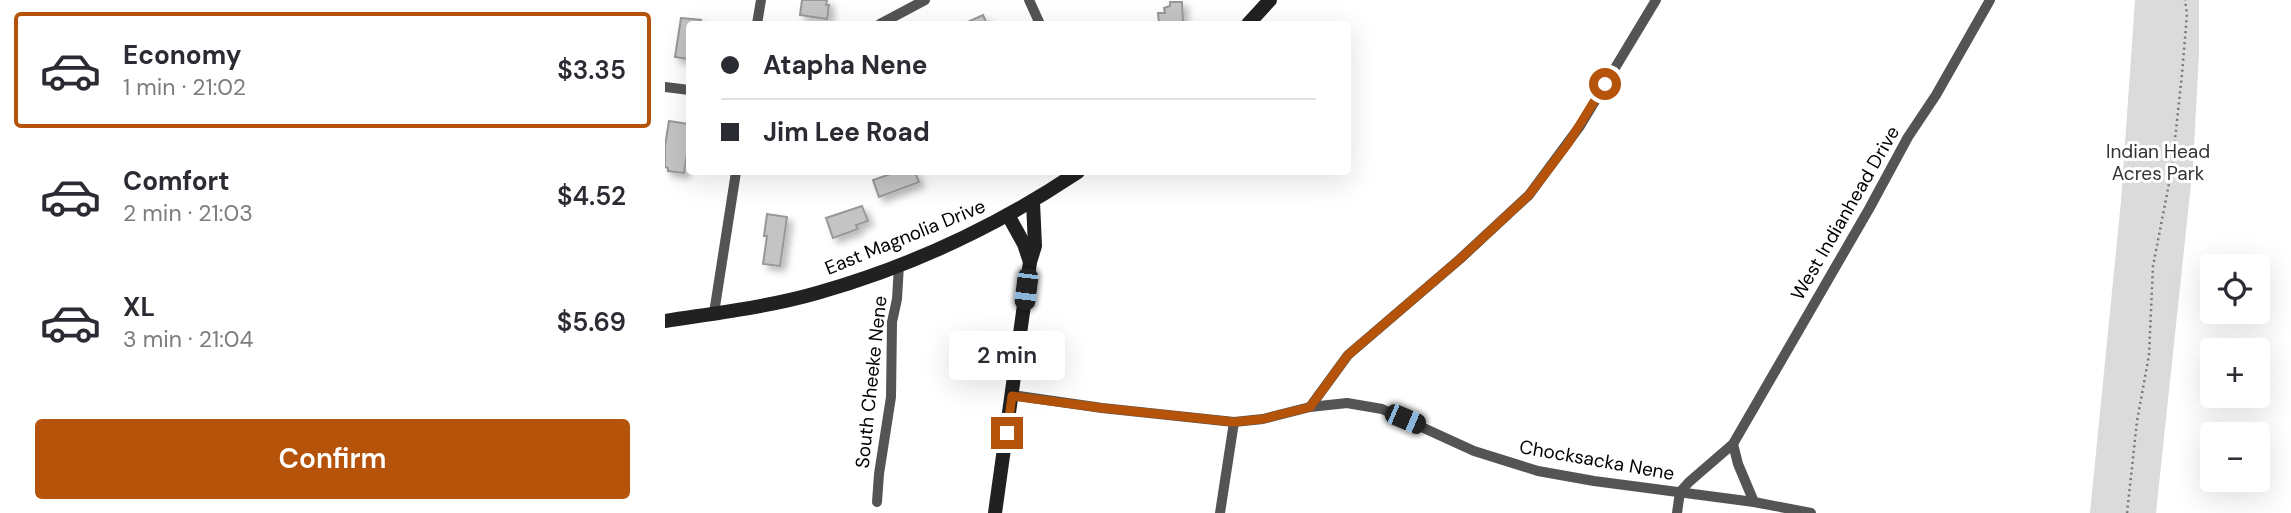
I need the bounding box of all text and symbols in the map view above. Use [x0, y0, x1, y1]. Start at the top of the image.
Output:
text: Economy [123, 38, 241, 72]
icon: car [39, 39, 102, 102]
text: Atapha Nene [763, 48, 927, 82]
text: $3.35 [557, 53, 626, 87]
route start [1589, 68, 1621, 100]
text: 1 min · 21:02 [123, 72, 246, 102]
text: Jim Lee Road [763, 115, 930, 149]
street label: West Indianhead Drive [1785, 121, 1905, 305]
park label: Indian Head Acres Park [2106, 139, 2210, 186]
text: Comfort [123, 164, 229, 198]
icon: car [39, 165, 102, 228]
text: $4.52 [557, 179, 626, 213]
street label: East Magnolia Drive [821, 193, 989, 281]
text: 2 min · 21:03 [123, 198, 253, 228]
map controls [2200, 254, 2270, 492]
button: locate [2200, 254, 2270, 324]
car [1014, 267, 1039, 311]
text: XL [123, 290, 155, 324]
icon: car [39, 291, 102, 354]
street label: South Cheeke Nene [850, 295, 892, 469]
text: $5.69 [557, 305, 626, 339]
text: 3 min · 21:04 [123, 324, 253, 354]
callout: 2 min [949, 332, 1065, 380]
button: + [2200, 338, 2270, 408]
text: 2 min [977, 340, 1037, 370]
car [1382, 401, 1429, 437]
route end [991, 417, 1023, 449]
button: Confirm [35, 419, 630, 499]
button: − [2200, 422, 2270, 492]
street label: Chocksacka Nene [1518, 434, 1676, 486]

